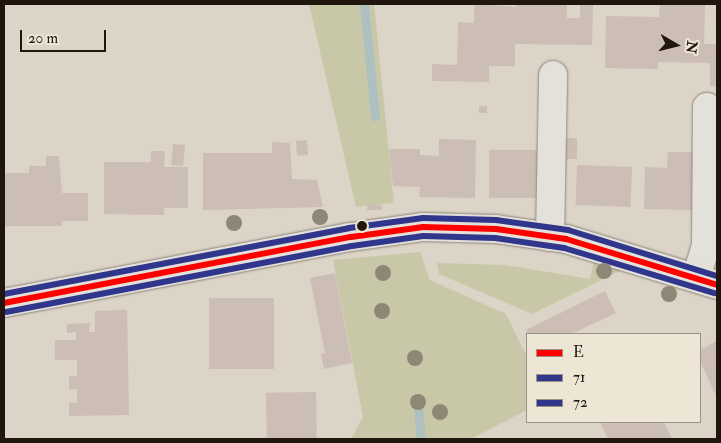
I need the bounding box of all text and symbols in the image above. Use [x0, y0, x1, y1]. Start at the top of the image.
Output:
scale bar [22, 20, 109, 52]
north arrow [651, 20, 701, 70]
text: 20 m [28, 29, 58, 48]
text: N [682, 40, 701, 55]
unlabelled marker [357, 221, 367, 231]
legend [526, 333, 701, 423]
text: E [573, 343, 584, 362]
text: 71 [573, 368, 585, 387]
text: 72 [573, 393, 588, 412]

